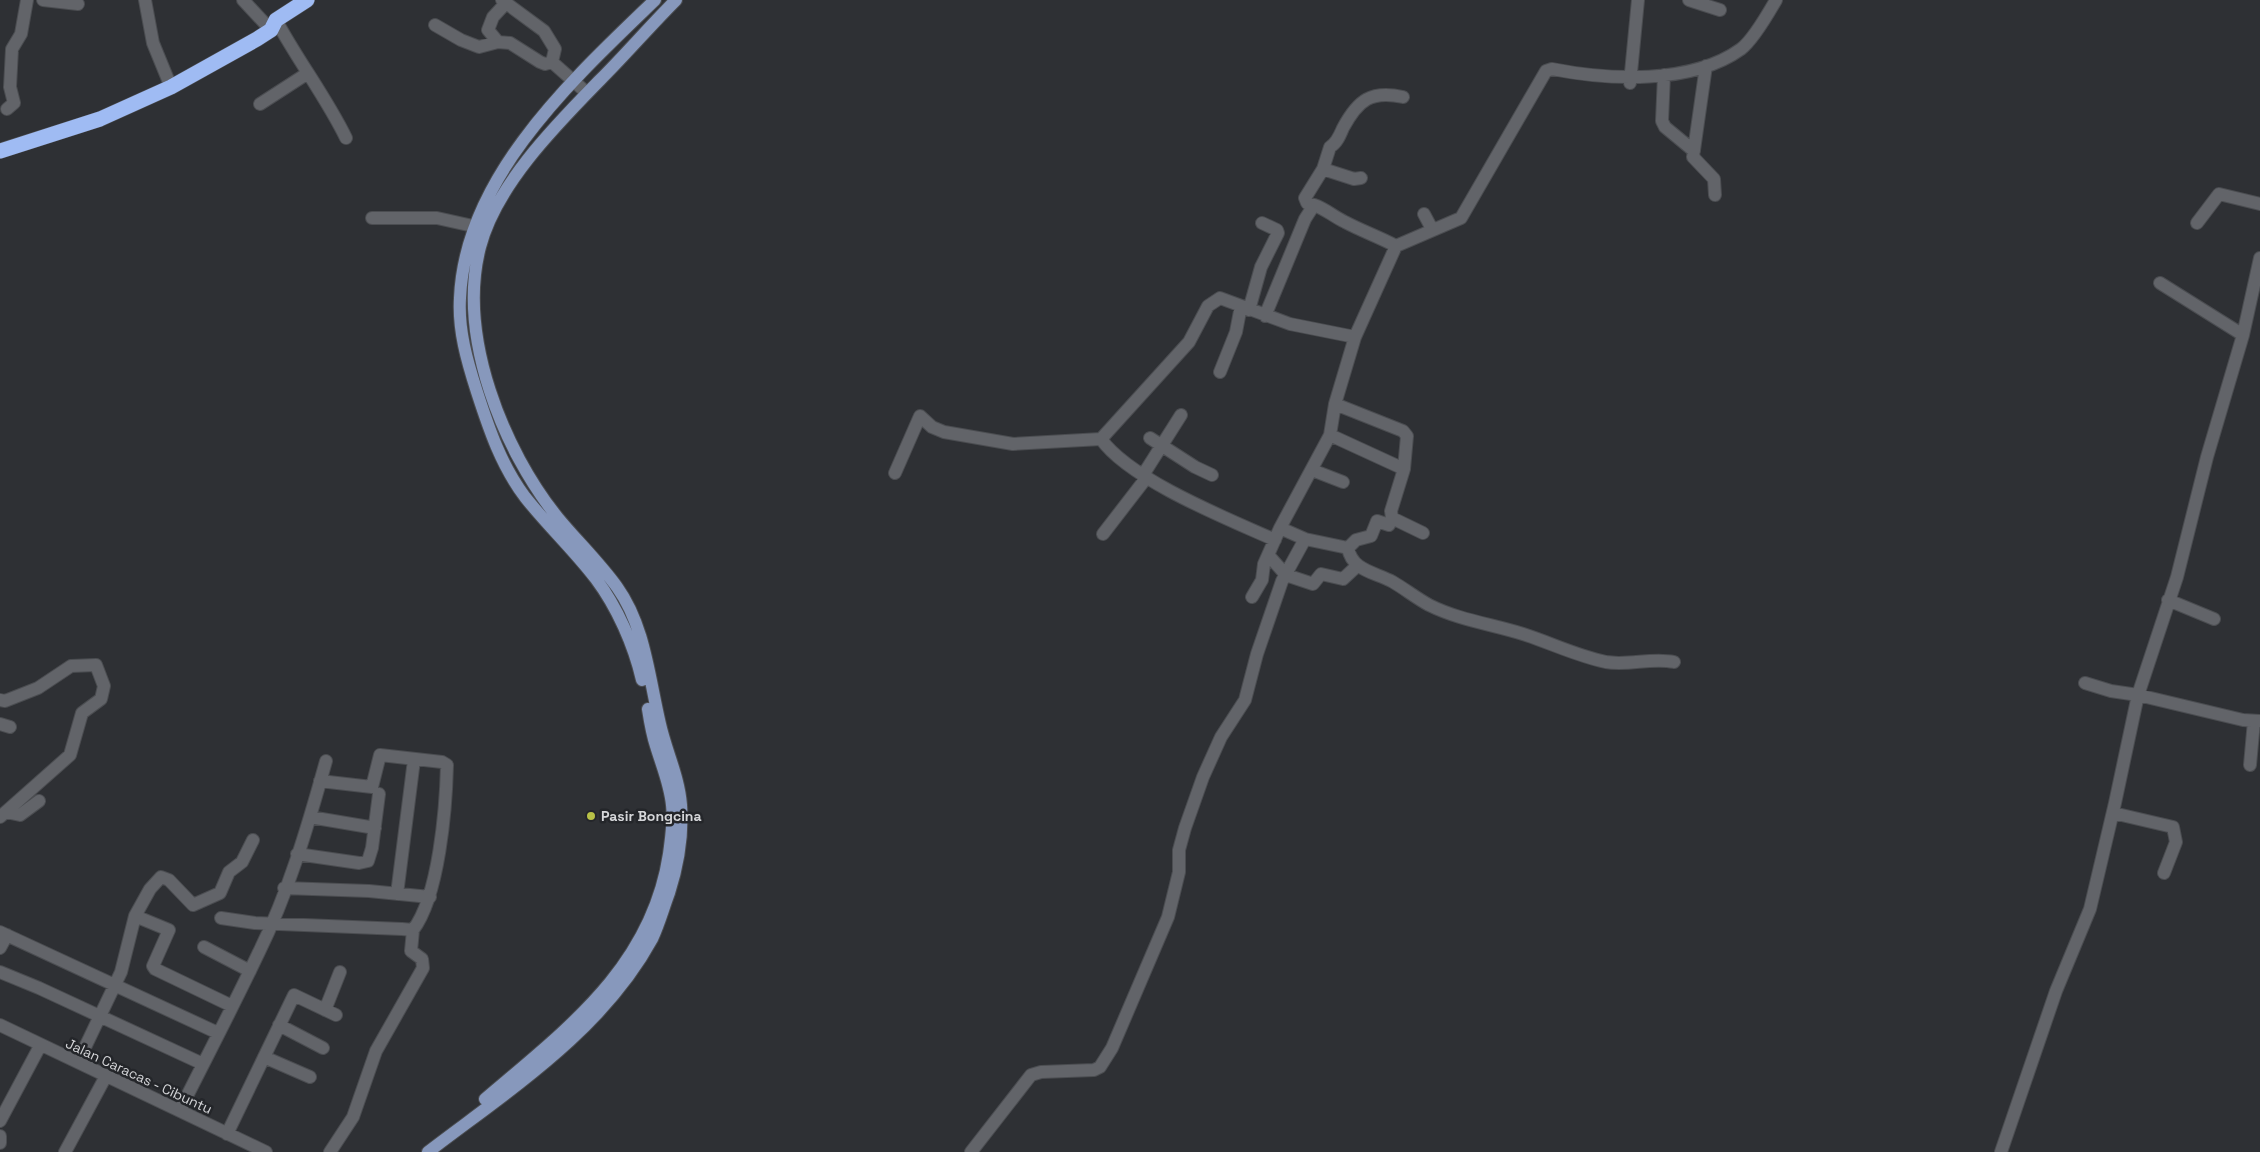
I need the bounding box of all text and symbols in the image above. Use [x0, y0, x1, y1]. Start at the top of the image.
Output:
place label: Pasir Bongcina [601, 807, 702, 825]
marker: Pasir Bongcina [585, 810, 597, 822]
street label: Jalan Caracas - Cibuntu [63, 1034, 215, 1118]

